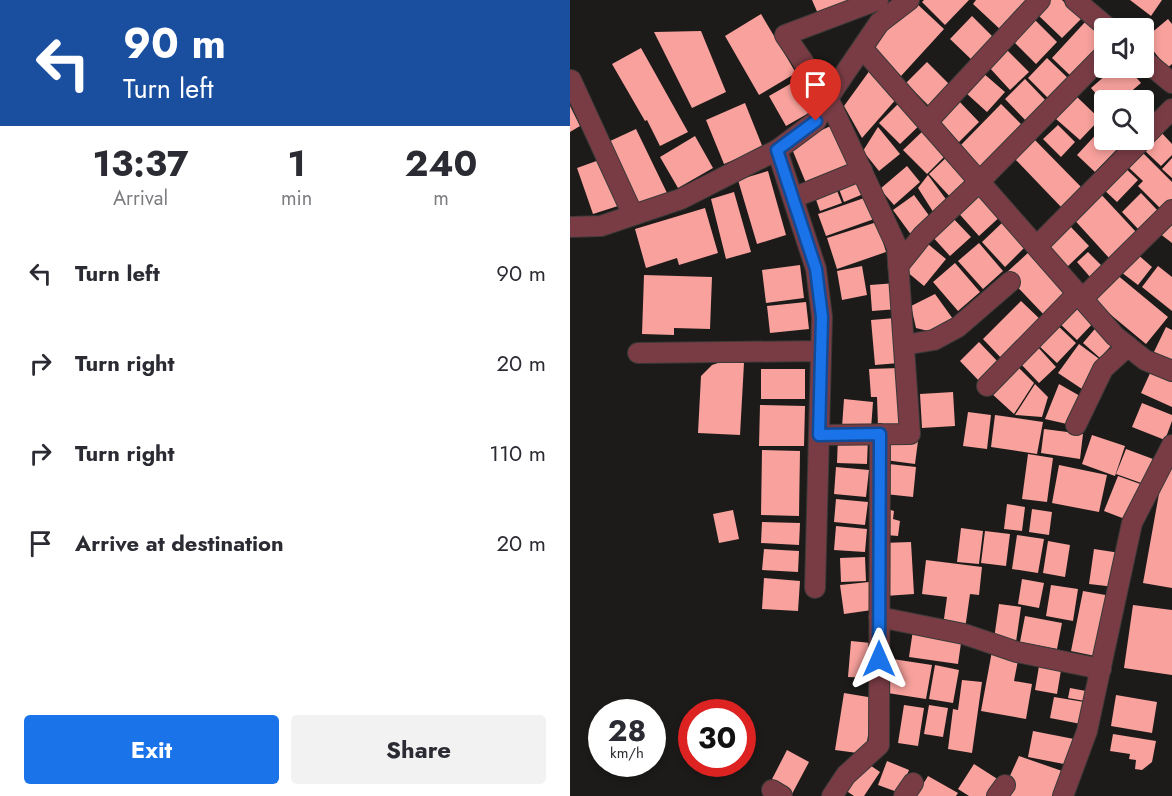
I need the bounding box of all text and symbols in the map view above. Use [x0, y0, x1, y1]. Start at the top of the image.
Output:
text: 90 m [123, 13, 226, 74]
map controls [1094, 18, 1154, 150]
button: sound [1094, 18, 1154, 78]
icon: left [24, 24, 102, 102]
pin [790, 59, 841, 121]
icon: arrive [799, 68, 832, 101]
text: Turn left [123, 69, 213, 108]
button: search [1094, 90, 1154, 150]
text: 13:37 [93, 137, 188, 189]
text: 1 [287, 137, 306, 189]
text: 240 [405, 137, 477, 189]
text: Arrival [113, 184, 168, 213]
text: min [281, 184, 312, 213]
text: m [433, 184, 449, 213]
icon: left [24, 257, 57, 290]
text: Turn left [75, 257, 160, 289]
text: 90 m [496, 257, 546, 289]
icon: right [24, 347, 57, 380]
text: Turn right [75, 347, 175, 379]
text: 20 m [497, 347, 546, 379]
icon: right [24, 437, 57, 470]
text: Turn right [75, 437, 175, 469]
text: 110 m [489, 437, 546, 469]
icon: arrive [24, 527, 57, 560]
text: Arrive at destination [75, 527, 284, 559]
text: 20 m [497, 527, 546, 559]
position arrow [847, 627, 911, 691]
speed limit sign: 30 [678, 699, 756, 777]
text: 28 [608, 709, 646, 752]
button: Exit [24, 715, 279, 784]
button: Share [291, 715, 546, 784]
text: km/h [610, 742, 644, 764]

